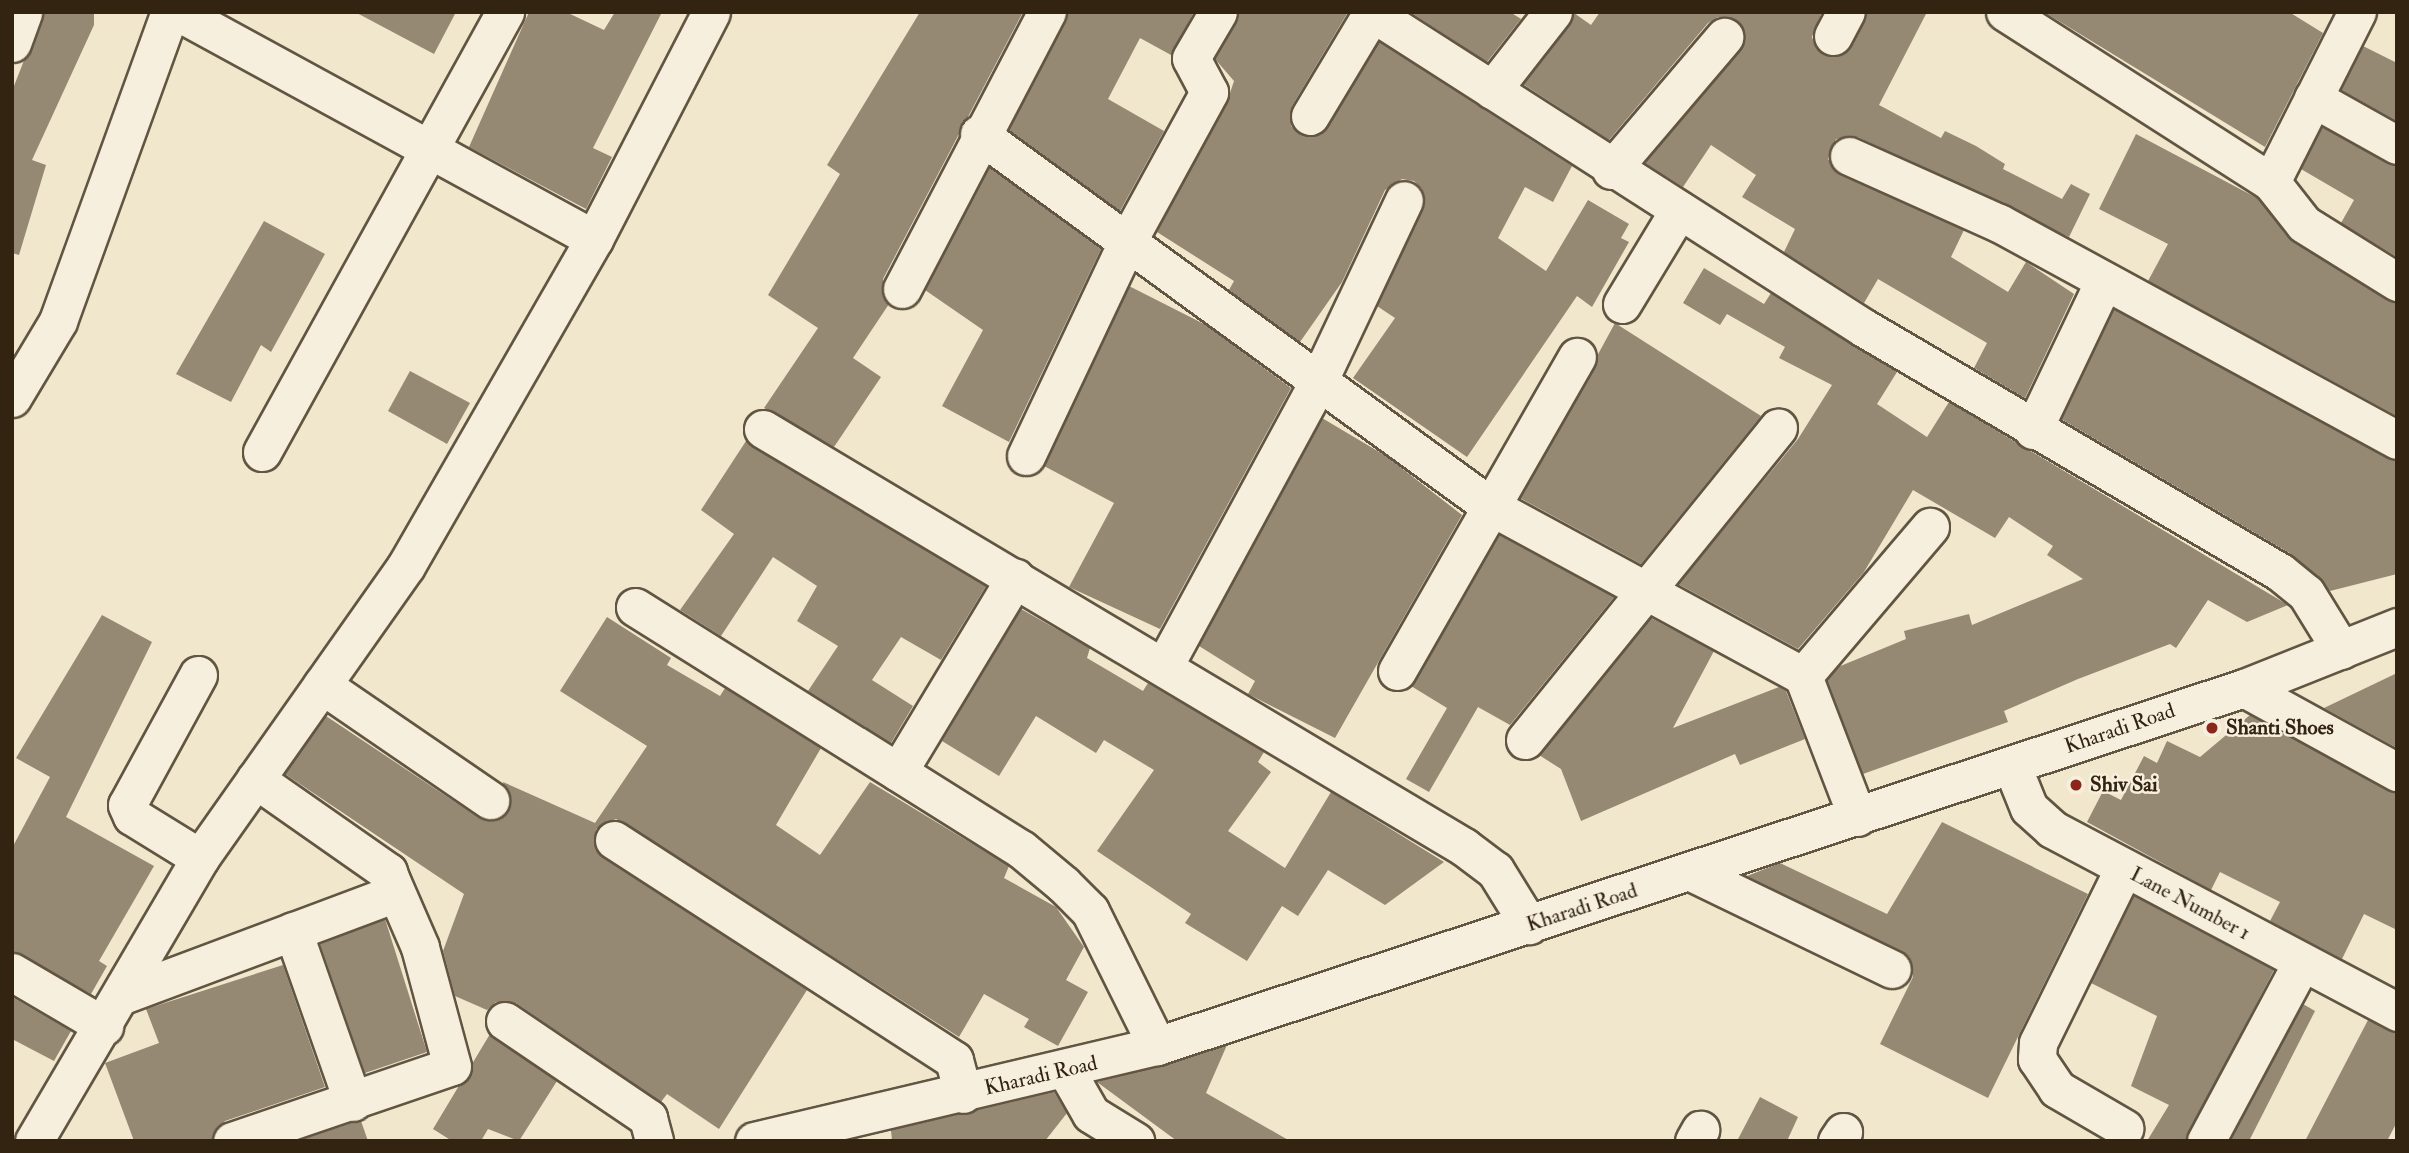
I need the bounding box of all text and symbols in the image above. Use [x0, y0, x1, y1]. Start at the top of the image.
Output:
street label: Kharadi Road [2062, 698, 2178, 760]
place label: Shanti Shoes [2226, 715, 2334, 741]
marker: Shanti Shoes [2204, 720, 2220, 736]
place label: Shiv Sai [2090, 772, 2158, 798]
marker: Shiv Sai [2068, 777, 2084, 793]
street label: Lane Number 1 [2126, 862, 2254, 946]
street label: Kharadi Road [1523, 878, 1641, 938]
street label: Kharadi Road [982, 1051, 1100, 1101]

